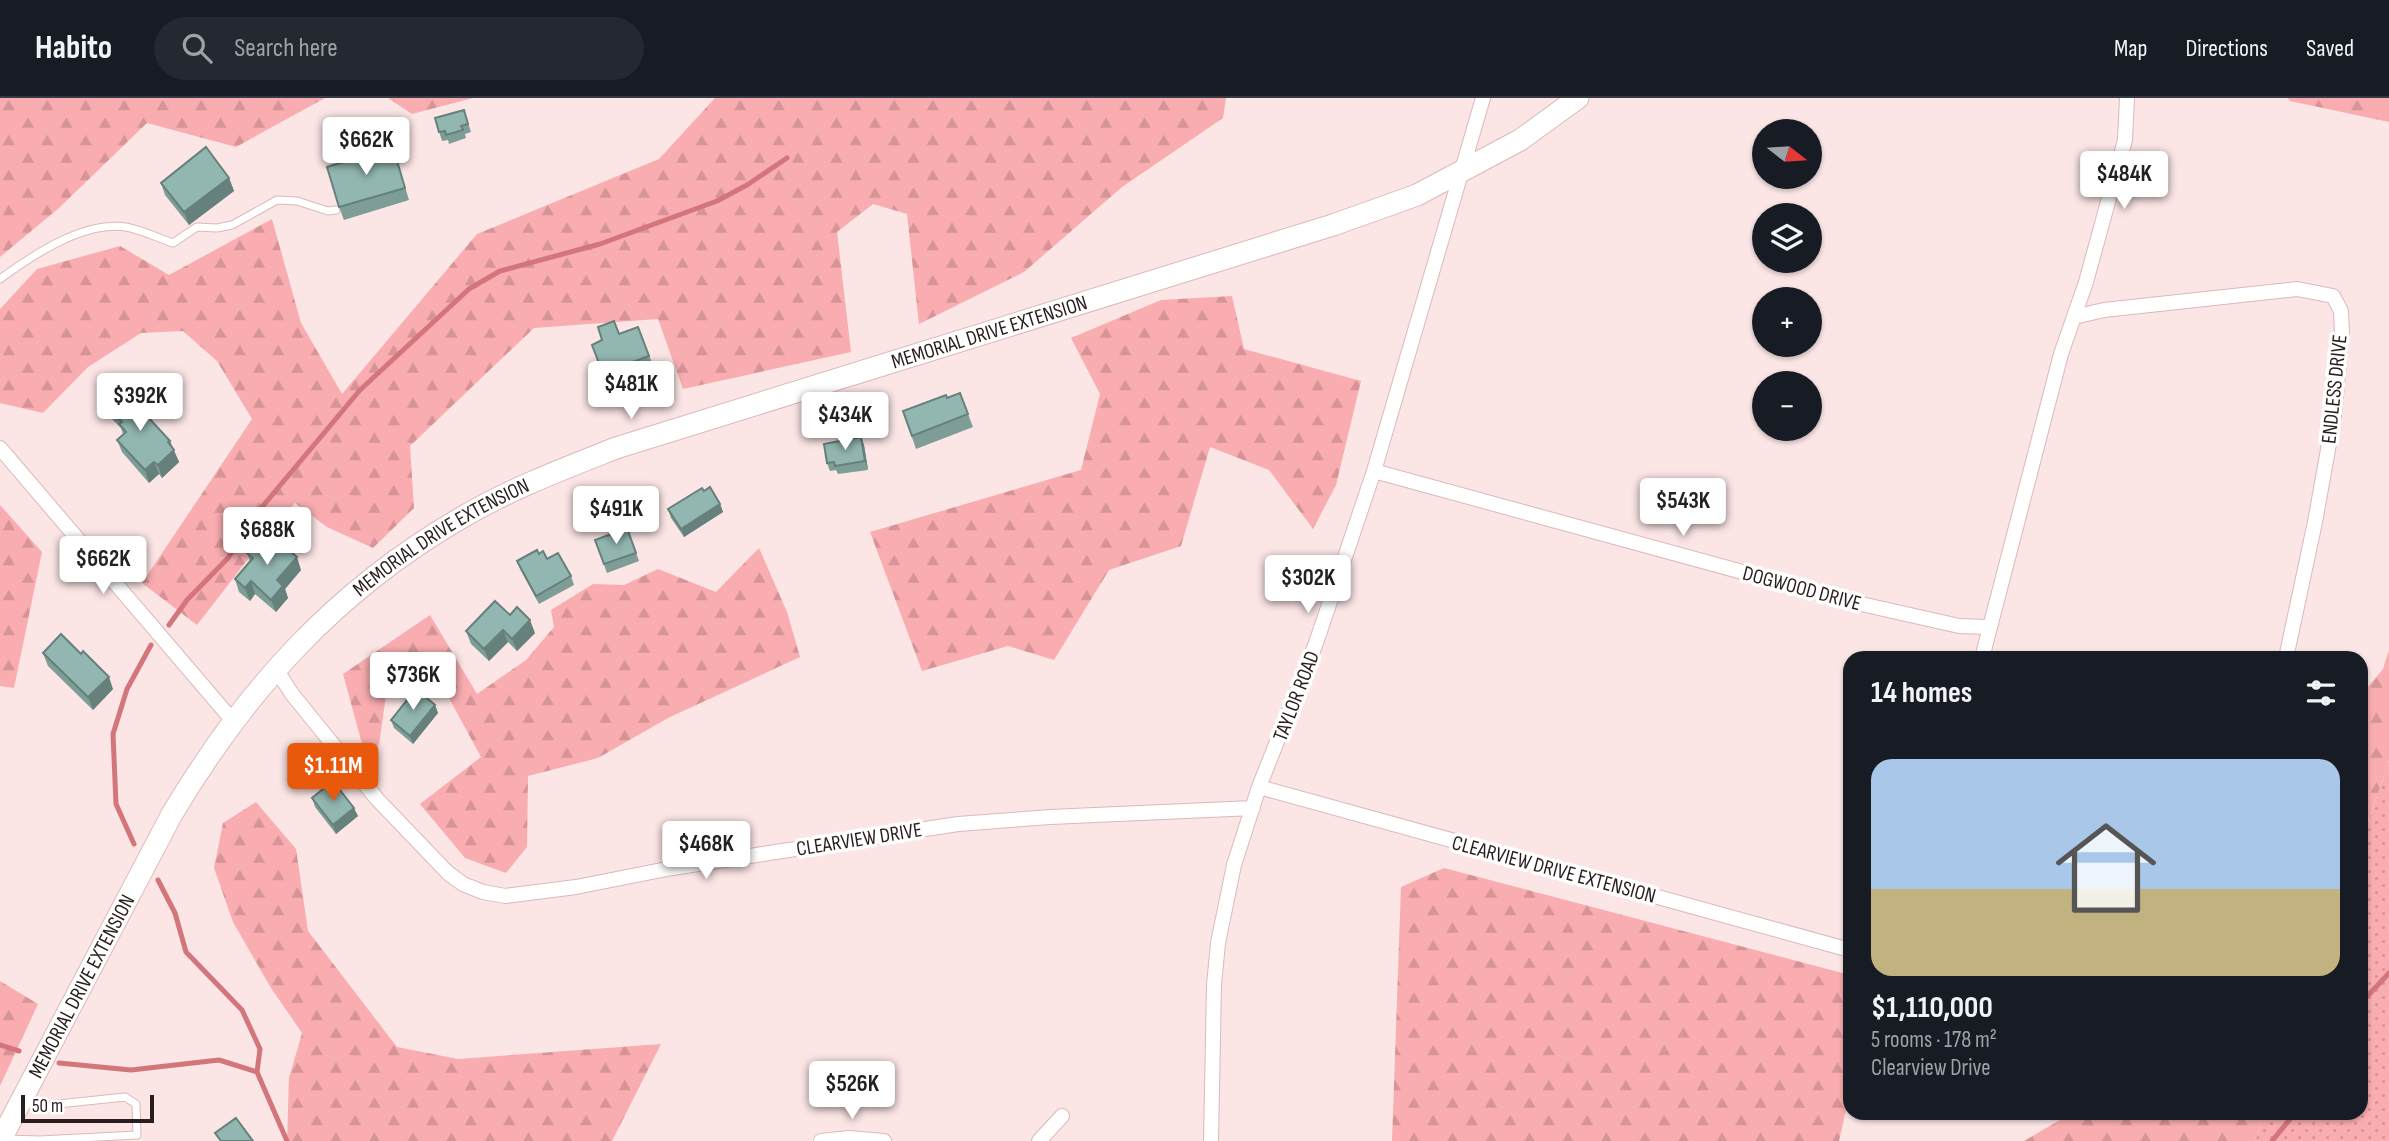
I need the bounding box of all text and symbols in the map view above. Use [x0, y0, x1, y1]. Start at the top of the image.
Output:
search box [154, 17, 644, 80]
text: Habito [35, 28, 112, 68]
icon: search [178, 29, 216, 67]
text: Search here [234, 33, 338, 64]
text: Map [2114, 34, 2147, 63]
text: Directions [2185, 34, 2268, 63]
text: Saved [2306, 34, 2354, 63]
pin: $662K [317, 118, 415, 177]
north arrow [1752, 119, 1822, 189]
map controls [1752, 119, 1822, 441]
text: $662K [339, 126, 393, 154]
pin: $484K [2075, 152, 2173, 211]
text: $484K [2096, 160, 2152, 188]
button: layers [1752, 203, 1822, 273]
button: + [1752, 287, 1822, 357]
street label: MEMORIAL DRIVE EXTENSION [888, 290, 1090, 375]
street label: ENDLESS DRIVE [2316, 333, 2353, 445]
pin: $481K [582, 362, 680, 421]
text: $481K [604, 370, 658, 398]
button: − [1752, 371, 1822, 441]
pin: $392K [91, 374, 189, 433]
text: $392K [113, 382, 167, 410]
pin: $434K [796, 392, 894, 452]
text: $434K [818, 401, 872, 429]
street label: MEMORIAL DRIVE EXTENSION [348, 473, 533, 602]
pin: $543K [1634, 478, 1732, 538]
pin: $491K [567, 486, 665, 546]
text: $543K [1656, 487, 1710, 515]
text: $491K [589, 495, 643, 523]
pin: $688K [218, 508, 316, 567]
text: $688K [239, 516, 295, 544]
pin: $662K [54, 536, 152, 596]
text: $662K [76, 545, 130, 573]
pin: $302K [1259, 556, 1357, 615]
street label: DOGWOOD DRIVE [1740, 561, 1864, 616]
text: $302K [1281, 564, 1335, 592]
street label: TAYLOR ROAD [1268, 648, 1325, 745]
pin: $736K [364, 652, 462, 712]
text: $736K [386, 661, 440, 689]
icon: filters [2302, 674, 2340, 712]
text: 14 homes [1871, 675, 1972, 711]
pin: $1.11M [276, 744, 390, 803]
text: $1.11M [303, 752, 363, 780]
icon: home [2043, 805, 2169, 931]
street label: CLEARVIEW DRIVE [795, 817, 924, 862]
pin: $468K [657, 822, 755, 881]
text: $468K [678, 830, 734, 858]
street label: CLEARVIEW DRIVE EXTENSION [1449, 830, 1658, 909]
street label: MEMORIAL DRIVE EXTENSION [23, 890, 140, 1082]
text: $1,110,000 [1871, 990, 1993, 1026]
text: 5 rooms · 178 m² [1871, 1026, 1997, 1054]
text: Clearview Drive [1871, 1054, 1990, 1082]
pin: $526K [803, 1062, 901, 1121]
text: $526K [825, 1070, 879, 1098]
scale bar [21, 1092, 154, 1124]
text: 50 m [32, 1095, 63, 1118]

